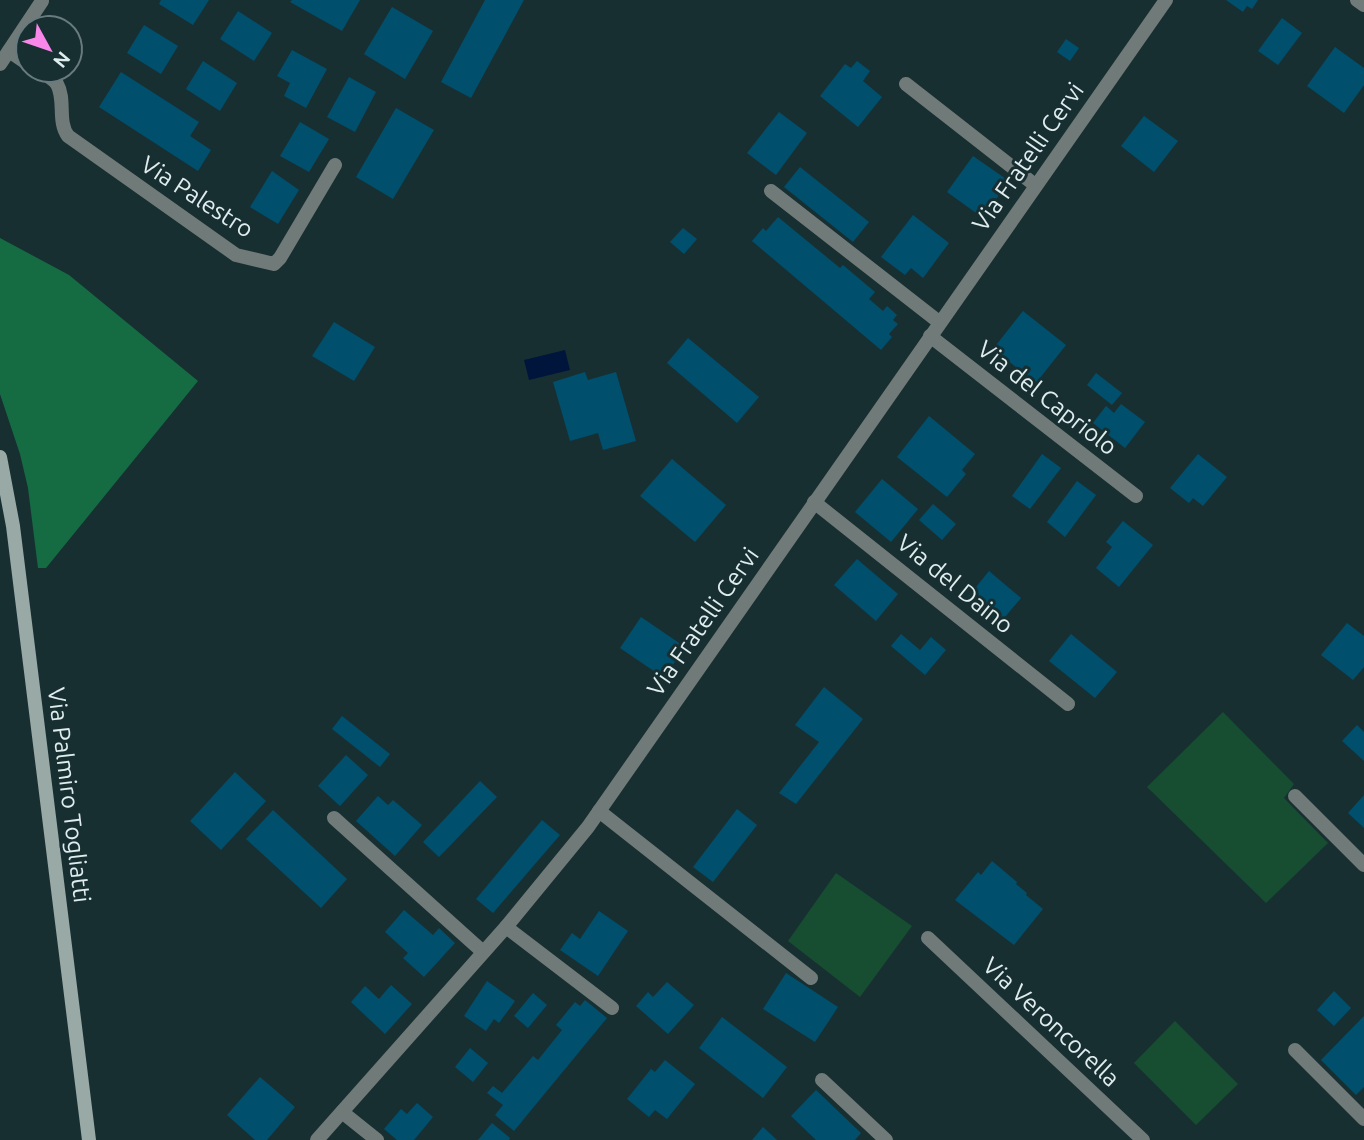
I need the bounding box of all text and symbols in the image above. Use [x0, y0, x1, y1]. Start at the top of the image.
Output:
north arrow [14, 14, 84, 84]
text: N [49, 47, 75, 72]
street label: Via Fratelli Cervi [966, 77, 1089, 236]
street label: Via Palestro [136, 150, 259, 243]
street label: Via del Capriolo [972, 335, 1122, 460]
street label: Via del Daino [892, 529, 1019, 639]
street label: Via Fratelli Cervi [641, 542, 764, 701]
street label: Via Palmiro Togliatti [43, 686, 96, 904]
street label: Via Veroncorella [978, 952, 1125, 1092]

